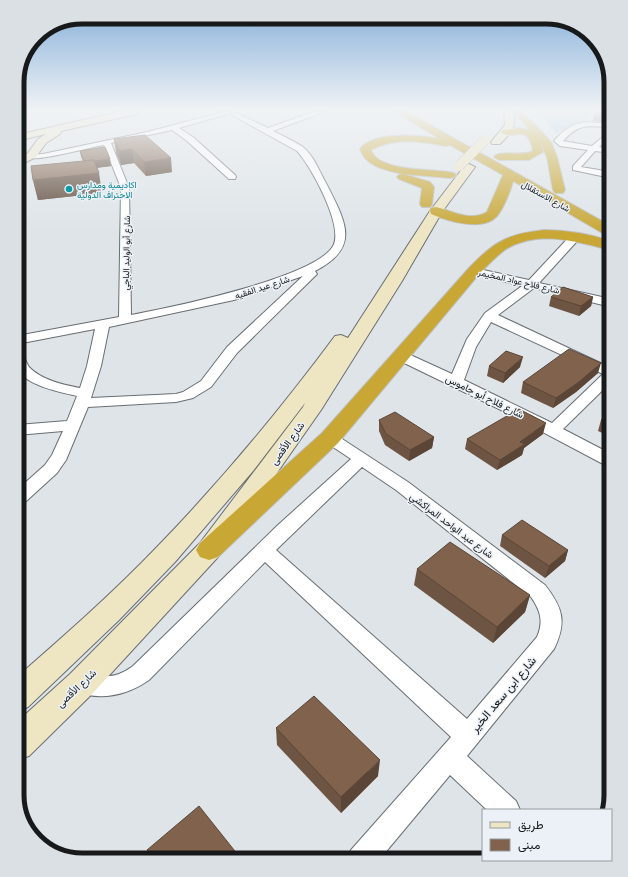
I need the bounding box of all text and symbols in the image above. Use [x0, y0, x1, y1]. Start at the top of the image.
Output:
street label: شارع الاستقلال [519, 178, 572, 215]
place label: اكاديمية ومدارس الاحتراف الدولية [77, 179, 137, 201]
marker: اكاديمية ومدارس الاحتراف الدولية [64, 184, 74, 194]
street label: شارع أبو الوليد الباجي [120, 215, 134, 291]
street label: شارع فلاح عواد المخيمر [476, 266, 561, 297]
street label: شارع عيد الفقيه [233, 273, 291, 302]
street label: شارع فلاح أبو جاموس [443, 372, 526, 421]
street label: شارع الأقصى [267, 419, 308, 467]
street label: شارع عبد الواحد المراكشي [406, 490, 496, 563]
street label: شارع ابن سعد الخير [466, 653, 541, 737]
street label: شارع الأقصى [54, 666, 99, 710]
legend [482, 809, 612, 861]
text: طريق [518, 817, 544, 833]
text: مبنى [518, 837, 540, 853]

